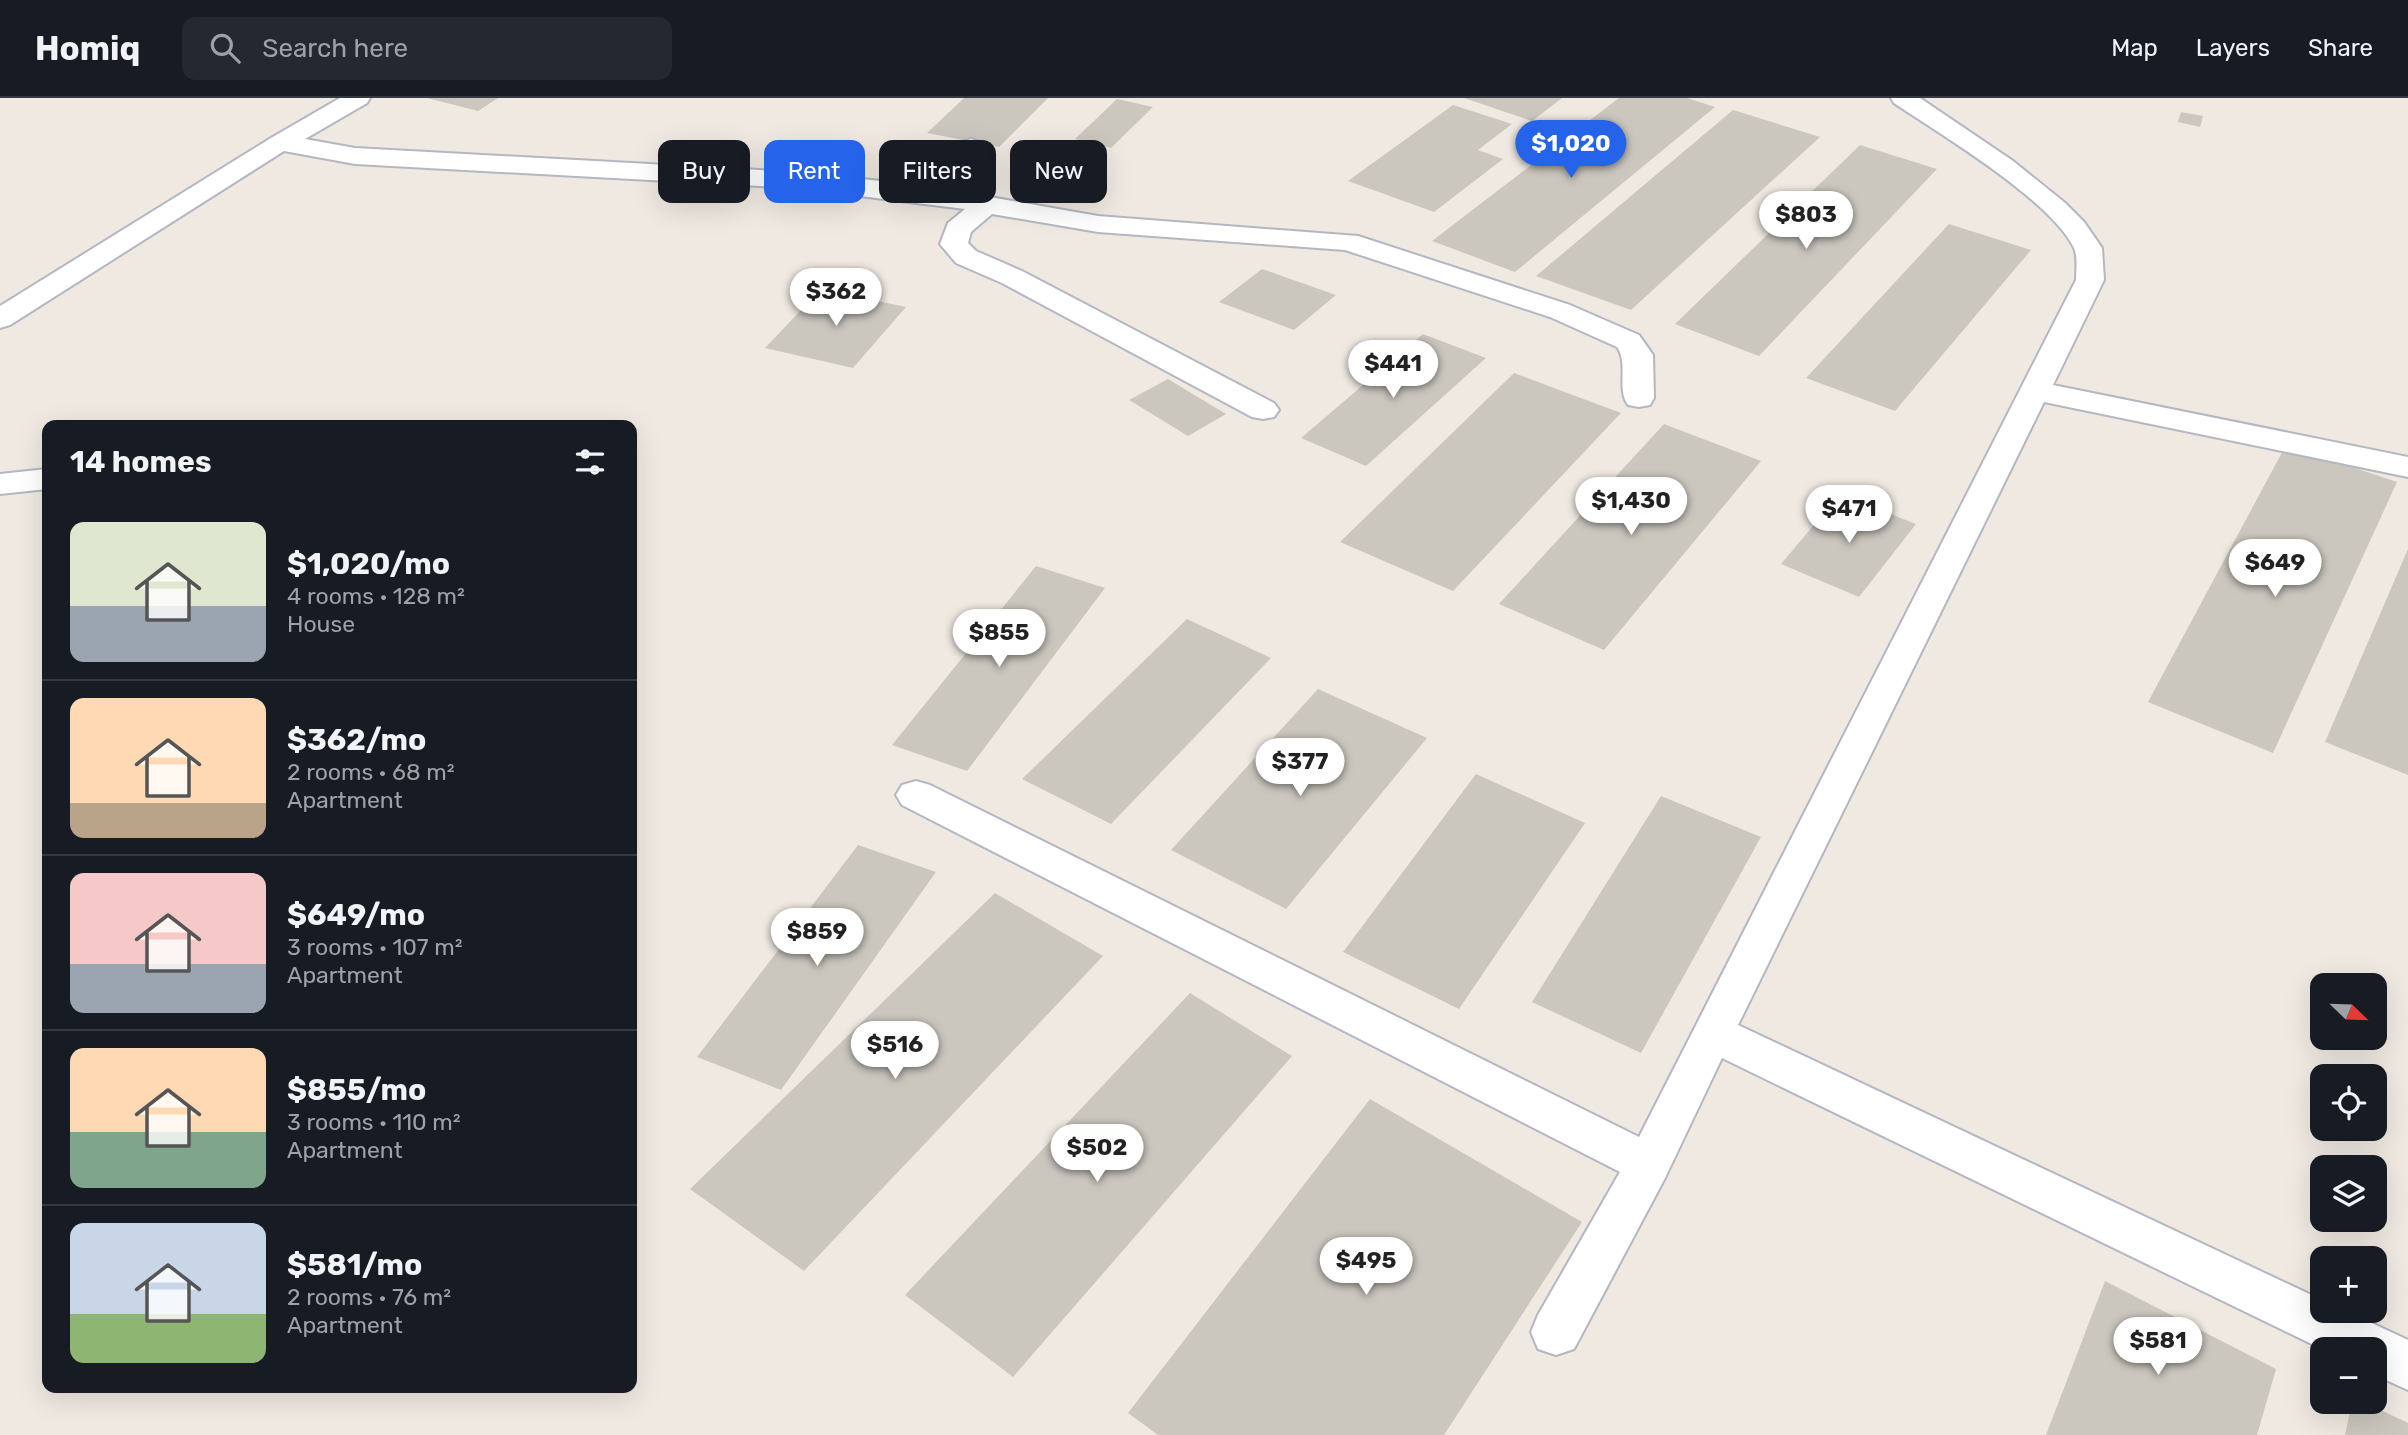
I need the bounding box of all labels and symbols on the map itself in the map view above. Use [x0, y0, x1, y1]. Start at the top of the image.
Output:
pin: $1,020 [1514, 120, 1628, 180]
pin: $803 [1765, 192, 1847, 251]
pin: $362 [795, 268, 877, 328]
pin: $441 [1352, 341, 1434, 400]
pin: $1,430 [1574, 478, 1688, 537]
pin: $471 [1808, 486, 1890, 545]
pin: $649 [2234, 540, 2316, 599]
pin: $855 [958, 610, 1040, 669]
pin: $377 [1259, 738, 1341, 798]
pin: $859 [776, 908, 858, 968]
north arrow [2310, 973, 2387, 1050]
pin: $516 [854, 1021, 936, 1081]
pin: $502 [1056, 1124, 1138, 1184]
pin: $495 [1325, 1238, 1407, 1297]
pin: $581 [2117, 1318, 2199, 1377]

